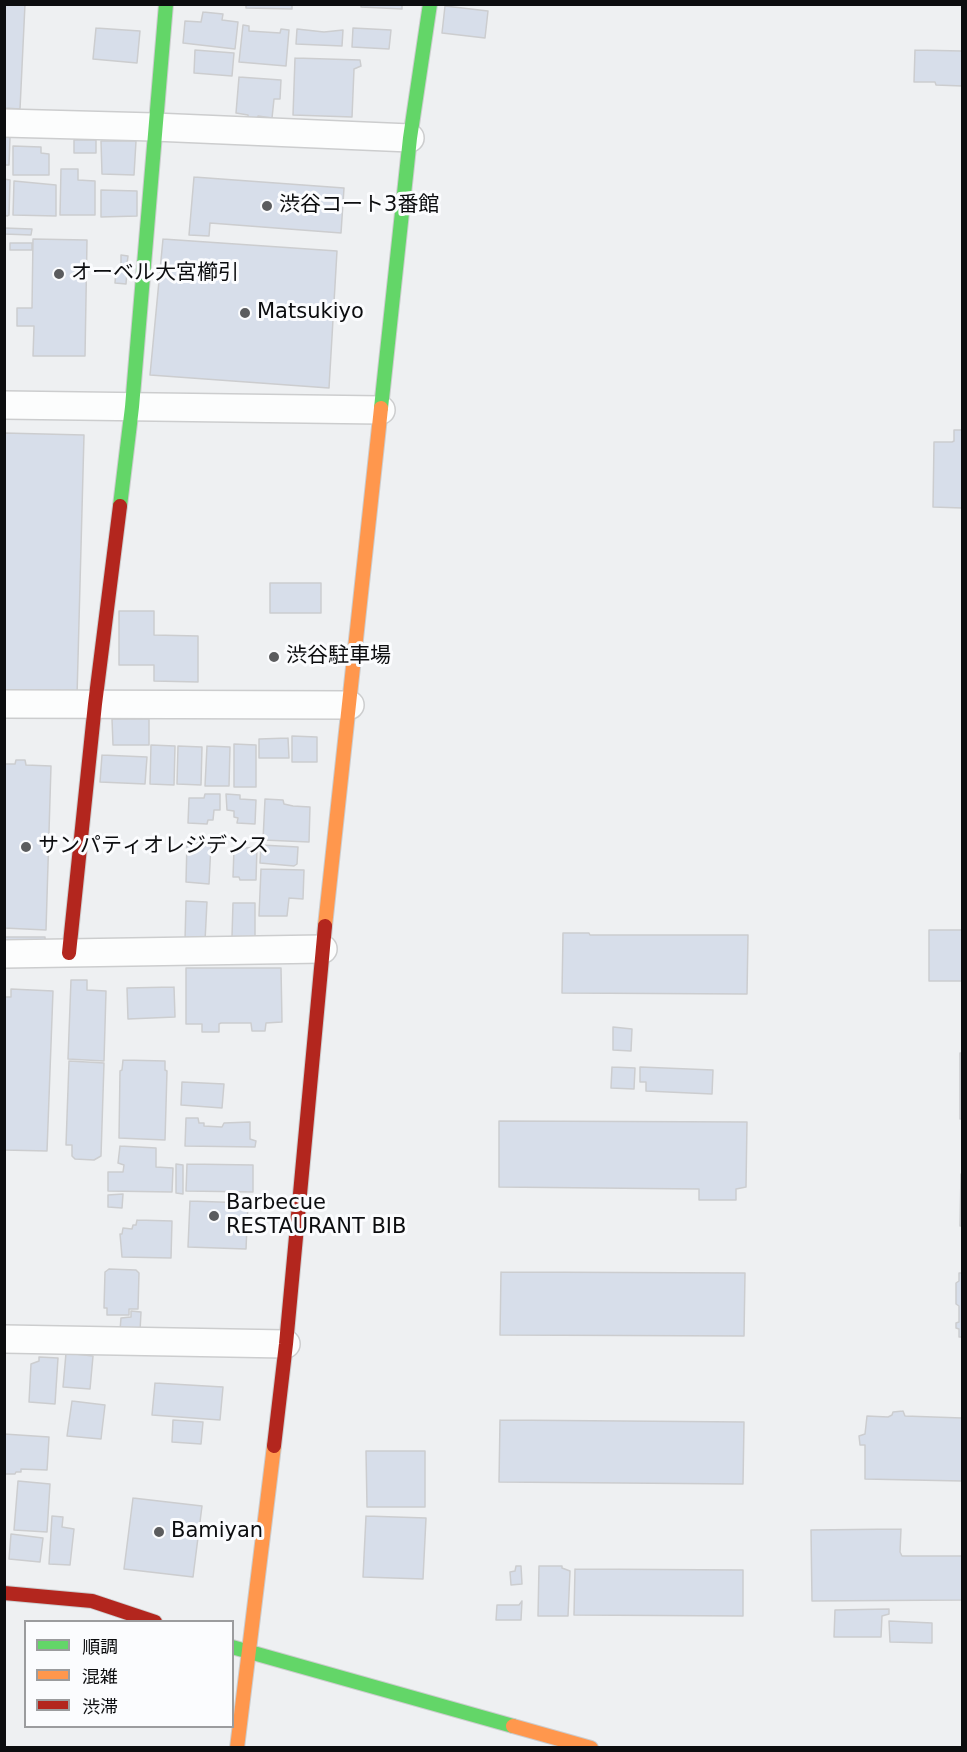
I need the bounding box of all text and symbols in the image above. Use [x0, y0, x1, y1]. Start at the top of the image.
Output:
place label: 渋谷コート3番館 [279, 193, 439, 219]
marker: 渋谷コート3番館 [260, 199, 274, 213]
place label: オーベル大宮櫛引 [71, 261, 239, 287]
marker: オーベル大宮櫛引 [52, 267, 66, 281]
place label: Matsukiyo [257, 300, 364, 326]
marker: Matsukiyo [238, 306, 252, 320]
place label: 渋谷駐車場 [286, 644, 391, 670]
marker: 渋谷駐車場 [267, 650, 281, 664]
place label: サンパティオレジデンス [38, 834, 269, 860]
marker: サンパティオレジデンス [19, 840, 33, 854]
place label: Barbecue RESTAURANT BIB [226, 1191, 406, 1241]
marker: Barbecue RESTAURANT BIB [207, 1209, 221, 1223]
place label: Bamiyan [171, 1519, 263, 1545]
marker: Bamiyan [152, 1525, 166, 1539]
legend [24, 1620, 234, 1728]
text: 順調 [82, 1636, 118, 1657]
text: 混雑 [82, 1666, 118, 1687]
text: 渋滞 [82, 1696, 118, 1717]

